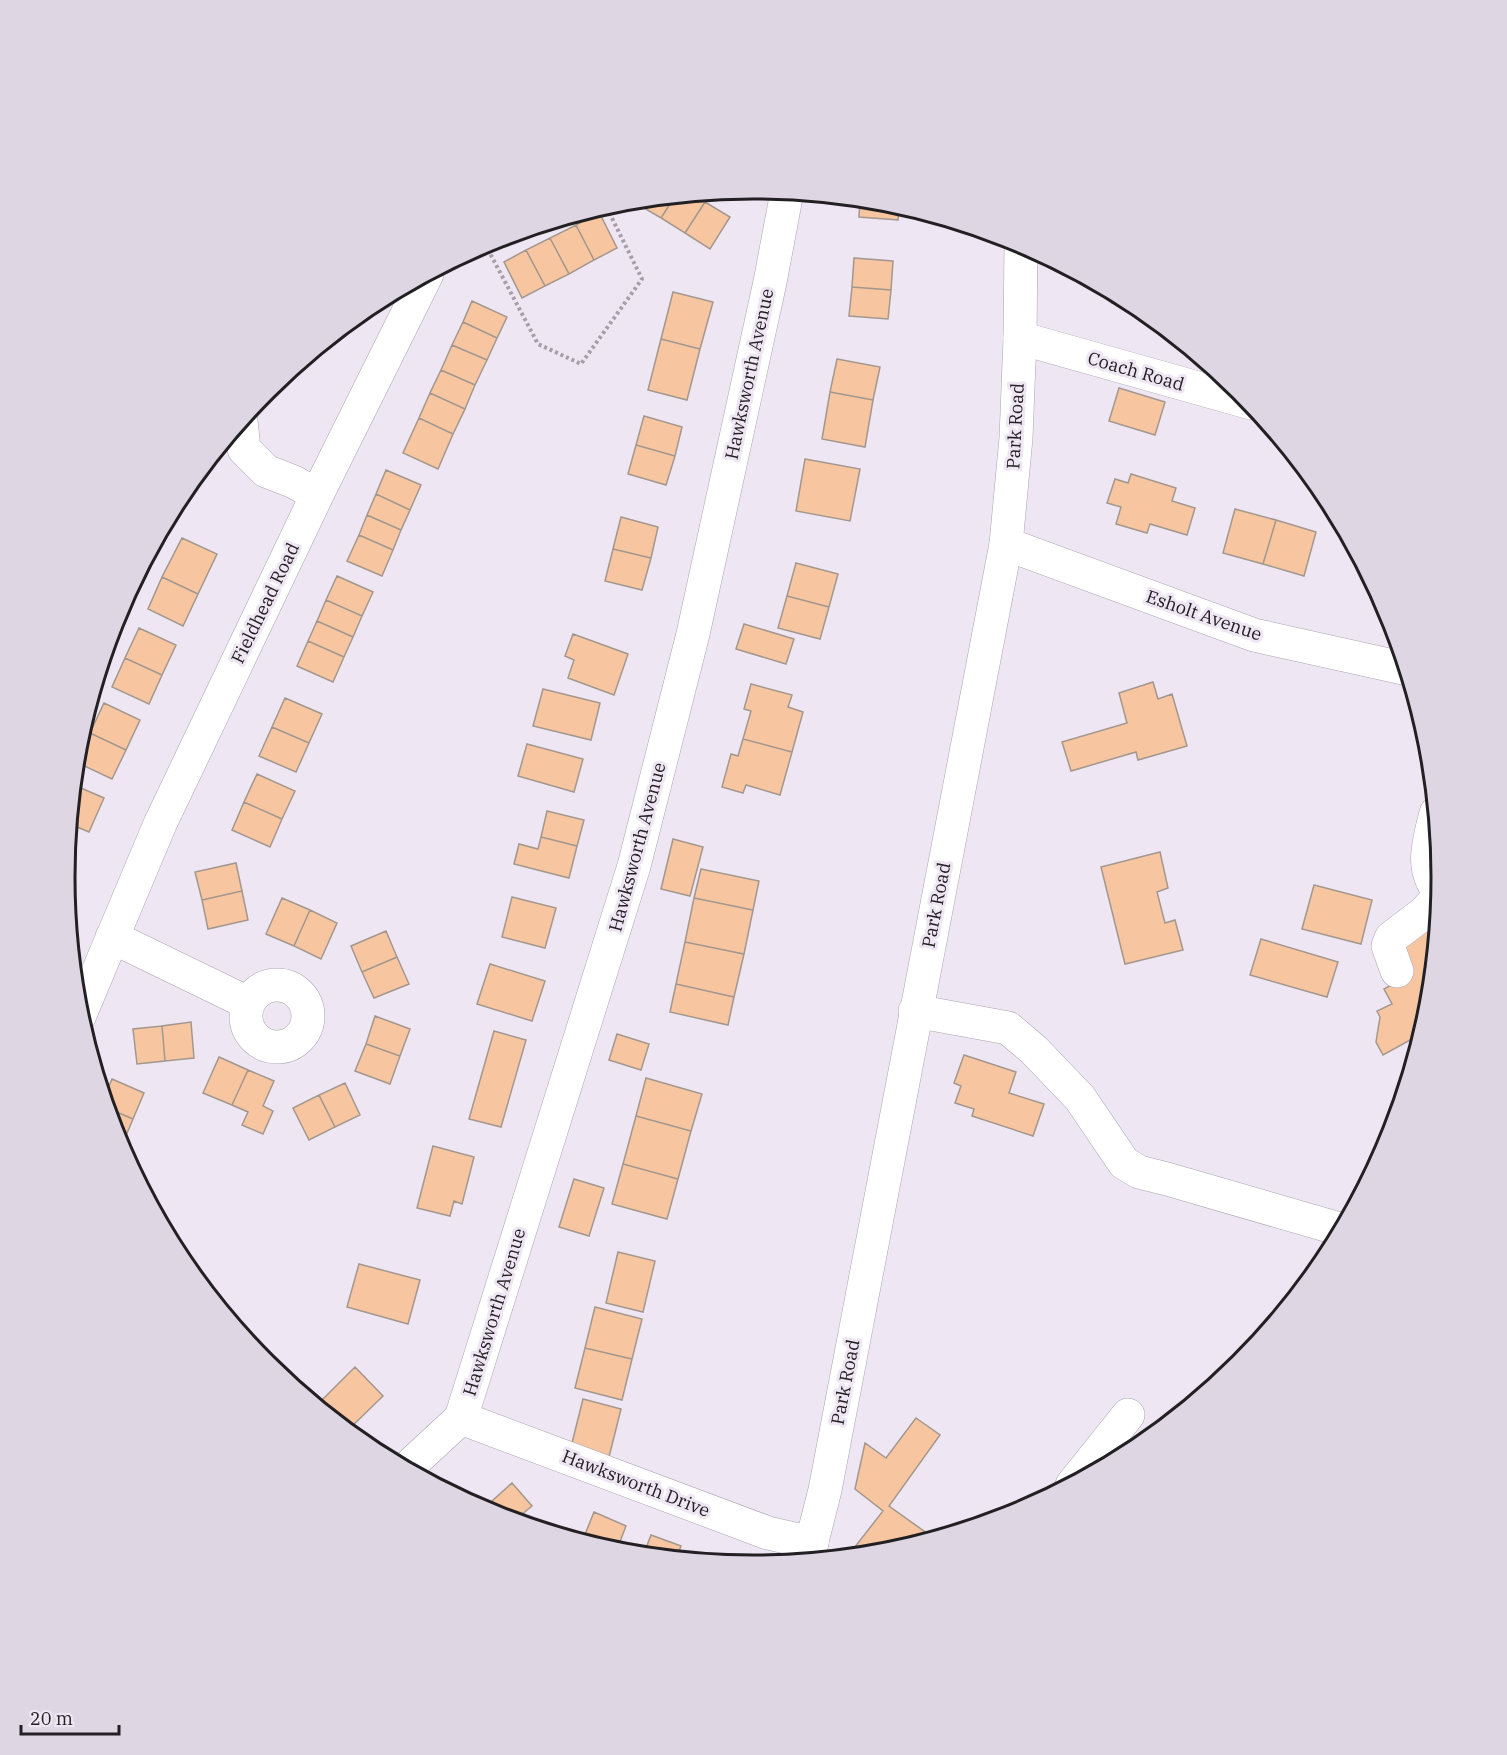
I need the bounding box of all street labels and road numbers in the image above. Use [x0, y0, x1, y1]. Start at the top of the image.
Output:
street label: Hawksworth Avenue [720, 286, 778, 462]
street label: Coach Road [1085, 346, 1187, 396]
street label: Park Road [1001, 382, 1029, 470]
street label: Fieldhead Road [226, 539, 304, 667]
street label: Esholt Avenue [1143, 584, 1265, 646]
street label: Hawksworth Avenue [603, 760, 671, 934]
street label: Park Road [916, 860, 956, 950]
street label: Hawksworth Avenue [458, 1225, 530, 1399]
street label: Park Road [825, 1337, 865, 1427]
street label: Hawksworth Drive [559, 1444, 713, 1522]

